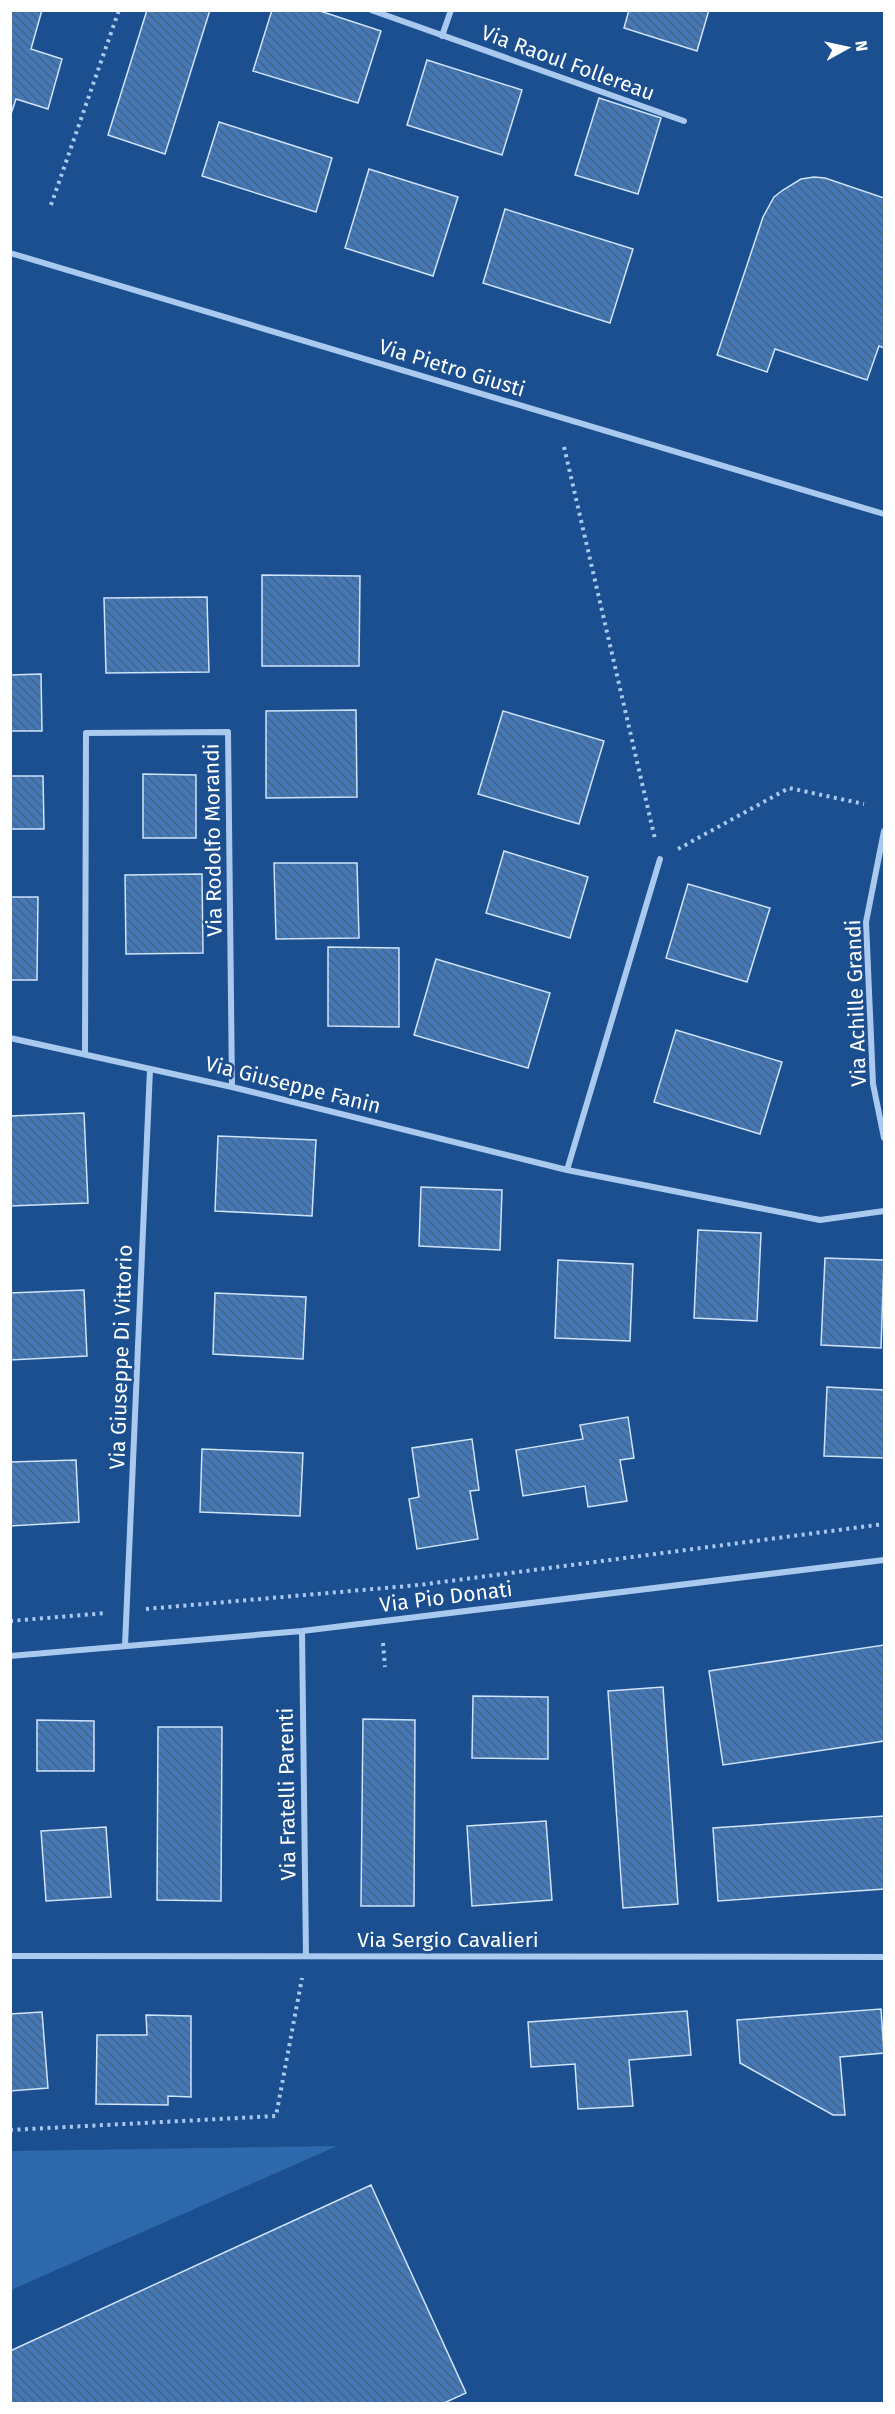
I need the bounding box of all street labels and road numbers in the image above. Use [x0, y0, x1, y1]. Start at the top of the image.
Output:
street label: Via Raoul Follereau [478, 20, 658, 106]
street label: Via Pietro Giusti [376, 333, 528, 403]
street label: Via Rodolfo Morandi [198, 743, 228, 937]
street label: Via Achille Grandi [840, 919, 872, 1087]
street label: Via Giuseppe Fanin [202, 1051, 384, 1119]
street label: Via Giuseppe Di Vittorio [104, 1244, 138, 1470]
street label: Via Pio Donati [378, 1576, 514, 1618]
street label: Via Fratelli Parenti [272, 1707, 302, 1881]
street label: Via Sergio Cavalieri [357, 1927, 539, 1953]

